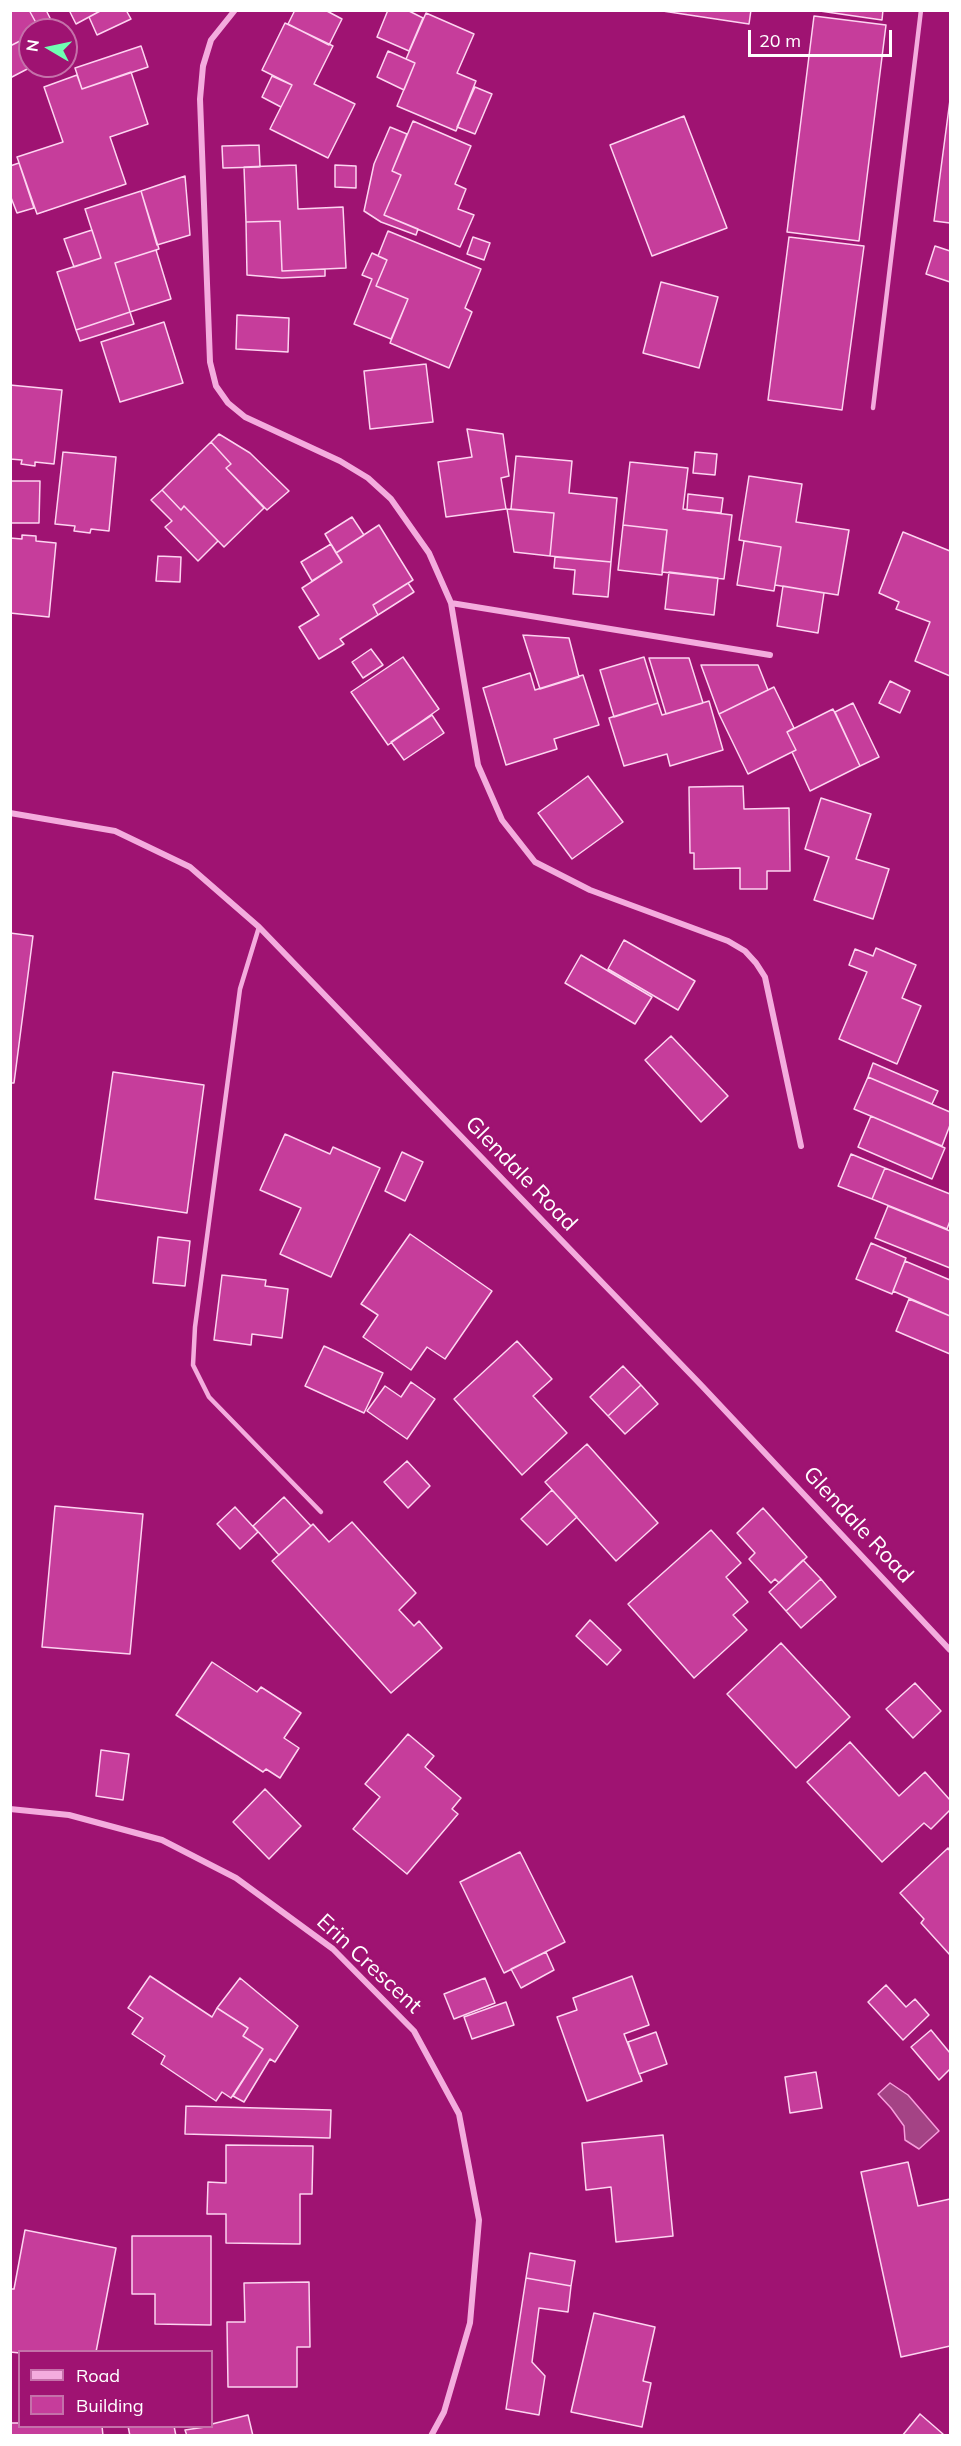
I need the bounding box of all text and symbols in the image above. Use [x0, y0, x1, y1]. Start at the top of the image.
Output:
north arrow [18, 18, 78, 78]
scale bar [751, 18, 895, 56]
text: 20 m [759, 29, 801, 52]
text: N [21, 38, 43, 53]
street label: Glendale Road [460, 1111, 582, 1237]
street label: Glendale Road [797, 1461, 919, 1589]
street label: Erin Crescent [311, 1909, 427, 2019]
legend [18, 2350, 213, 2428]
text: Road [76, 2364, 120, 2387]
text: Building [76, 2394, 144, 2417]

